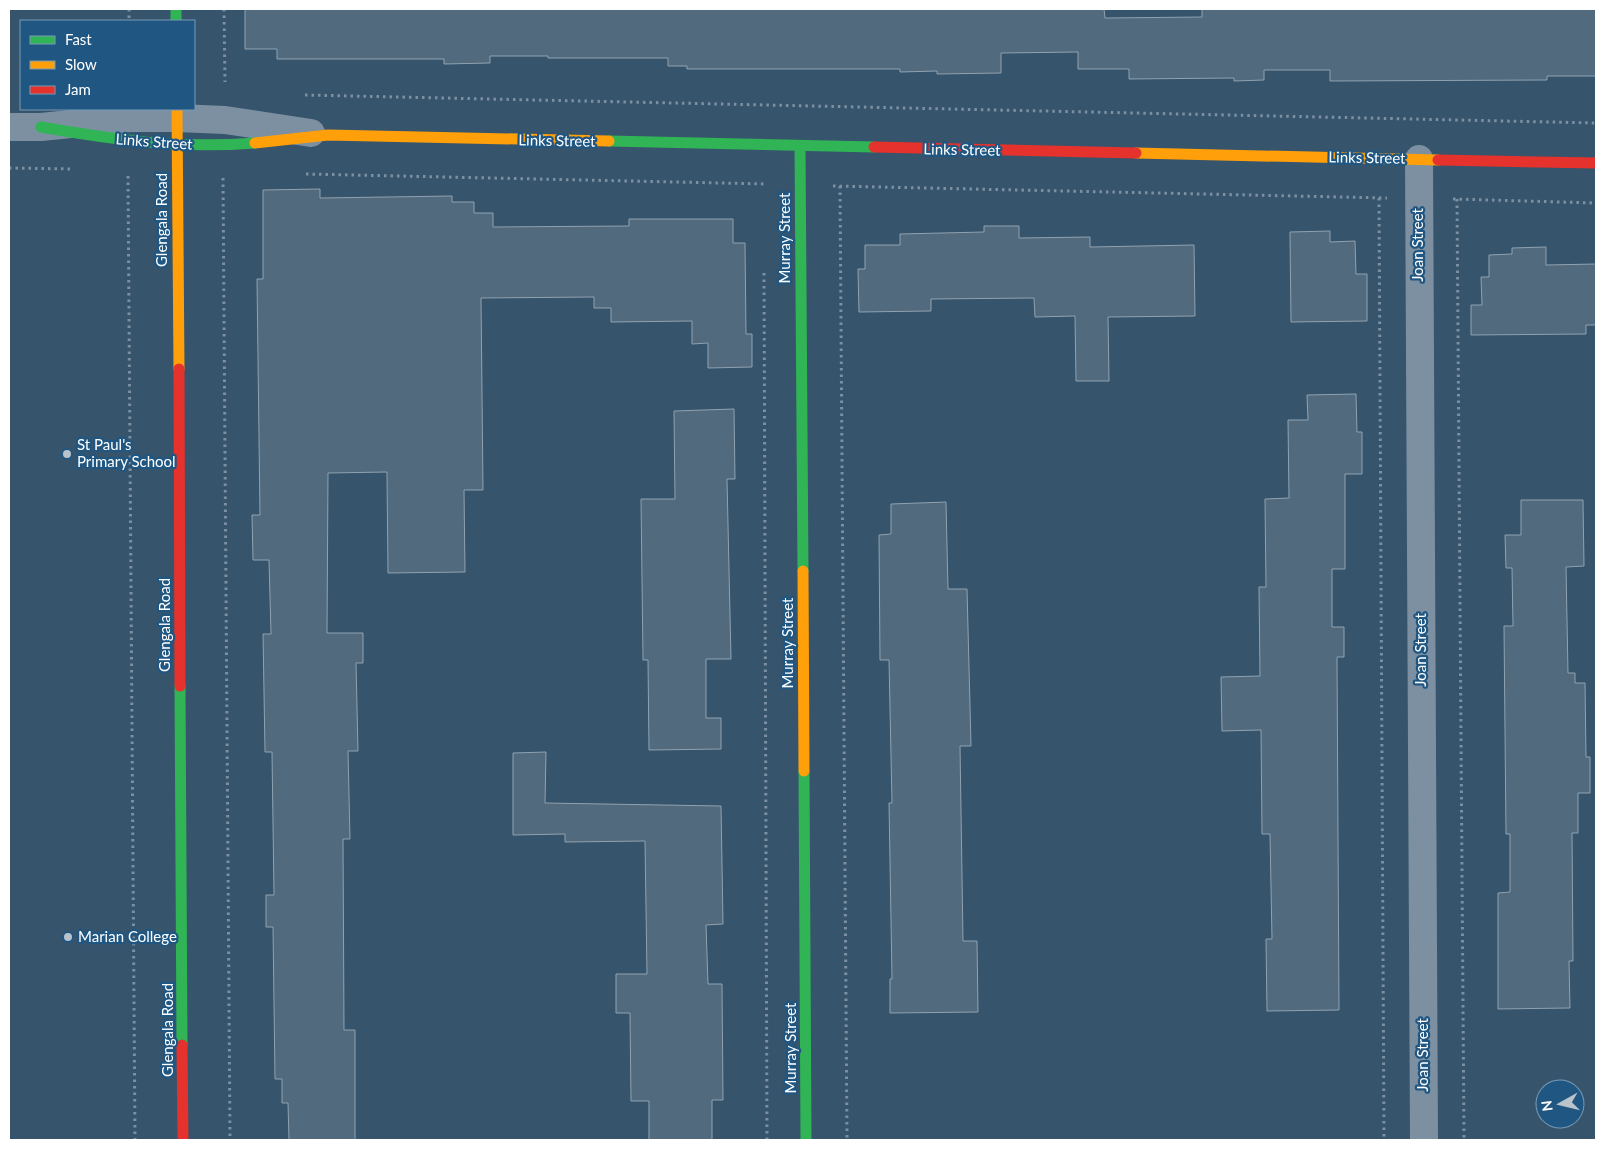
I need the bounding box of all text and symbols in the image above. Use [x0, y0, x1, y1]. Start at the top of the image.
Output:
legend [20, 20, 195, 110]
text: Fast [65, 30, 92, 48]
text: Slow [65, 55, 97, 73]
text: Jam [65, 80, 91, 98]
street label: Links Street [115, 129, 194, 153]
street label: Links Street [518, 130, 596, 150]
street label: Links Street [923, 139, 1001, 159]
street label: Links Street [1328, 147, 1406, 167]
street label: Glengala Road [152, 173, 170, 267]
street label: Murray Street [775, 192, 793, 283]
street label: Joan Street [1408, 208, 1426, 282]
place label: St Paul's Primary School [77, 435, 176, 470]
marker: St Paul's Primary School [61, 448, 73, 460]
street label: Glengala Road [155, 578, 173, 672]
street label: Murray Street [778, 597, 796, 688]
street label: Joan Street [1411, 613, 1429, 687]
place label: Marian College [78, 927, 177, 945]
marker: Marian College [62, 931, 74, 943]
street label: Glengala Road [158, 983, 176, 1077]
street label: Murray Street [781, 1002, 799, 1093]
street label: Joan Street [1413, 1018, 1431, 1092]
north arrow [1535, 1079, 1585, 1129]
text: N [1537, 1099, 1556, 1112]

